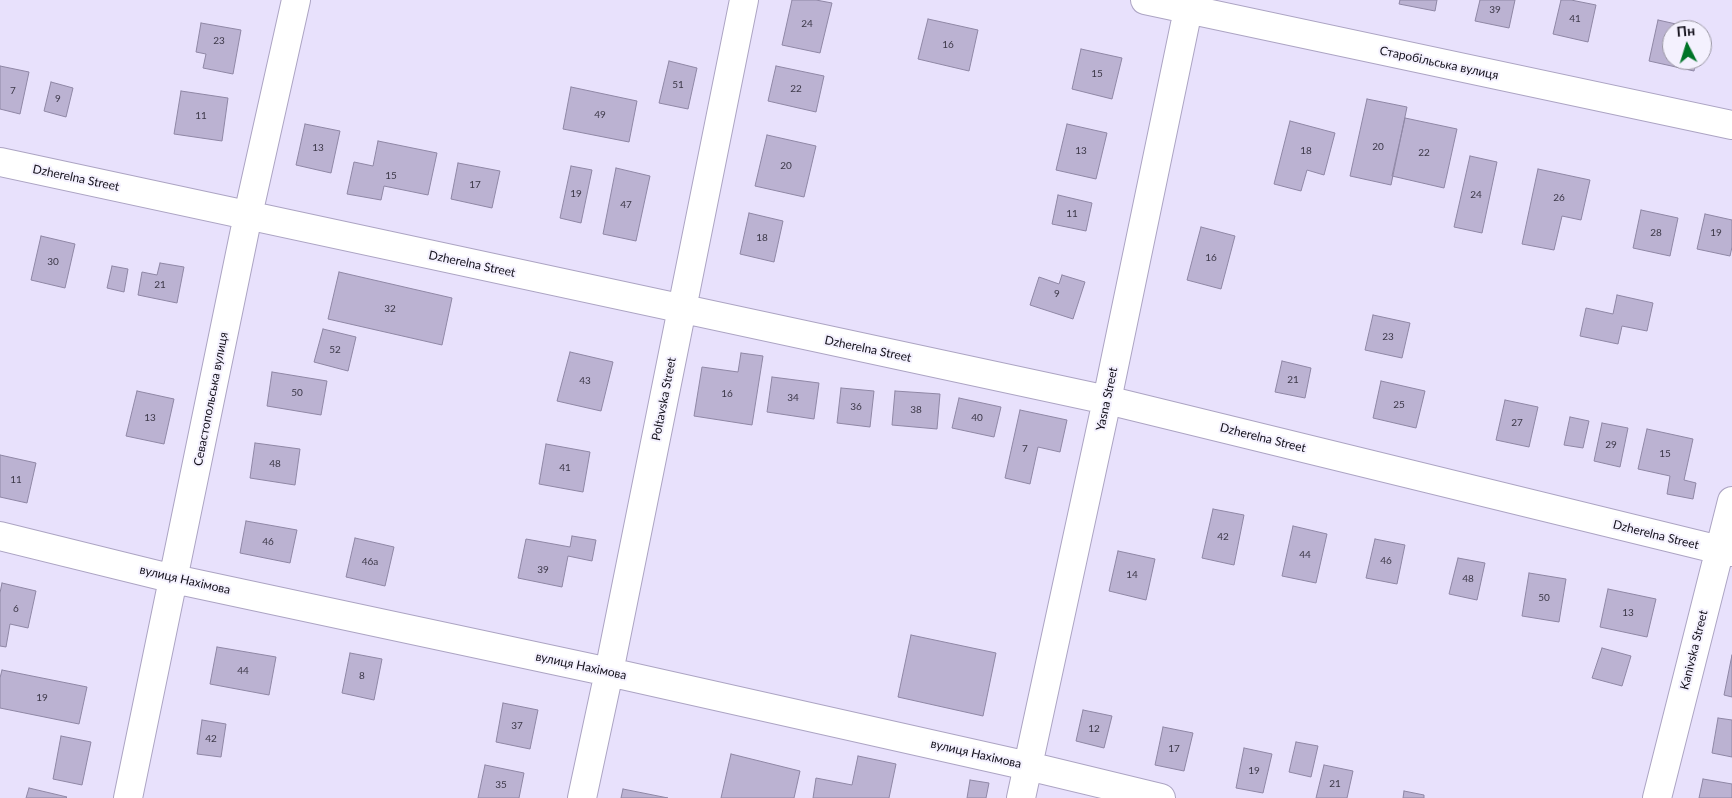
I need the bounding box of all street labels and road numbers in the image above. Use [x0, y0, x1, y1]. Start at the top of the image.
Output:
street label: Старобільська вулиця [1378, 43, 1500, 83]
street label: Dzherelna Street [31, 162, 121, 194]
street label: Dzherelna Street [427, 248, 517, 280]
street label: Севастопольська вулиця [191, 331, 231, 467]
street label: Dzherelna Street [823, 333, 913, 365]
street label: Poltavska Street [649, 356, 679, 442]
street label: Yasna Street [1093, 366, 1121, 432]
street label: Dzherelna Street [1219, 420, 1307, 456]
street label: Dzherelna Street [1612, 517, 1700, 553]
street label: вулиця Нахімова [138, 563, 232, 597]
street label: Kanivska Street [1677, 609, 1711, 691]
street label: вулиця Нахімова [534, 649, 628, 683]
street label: вулиця Нахімова [929, 737, 1023, 771]

